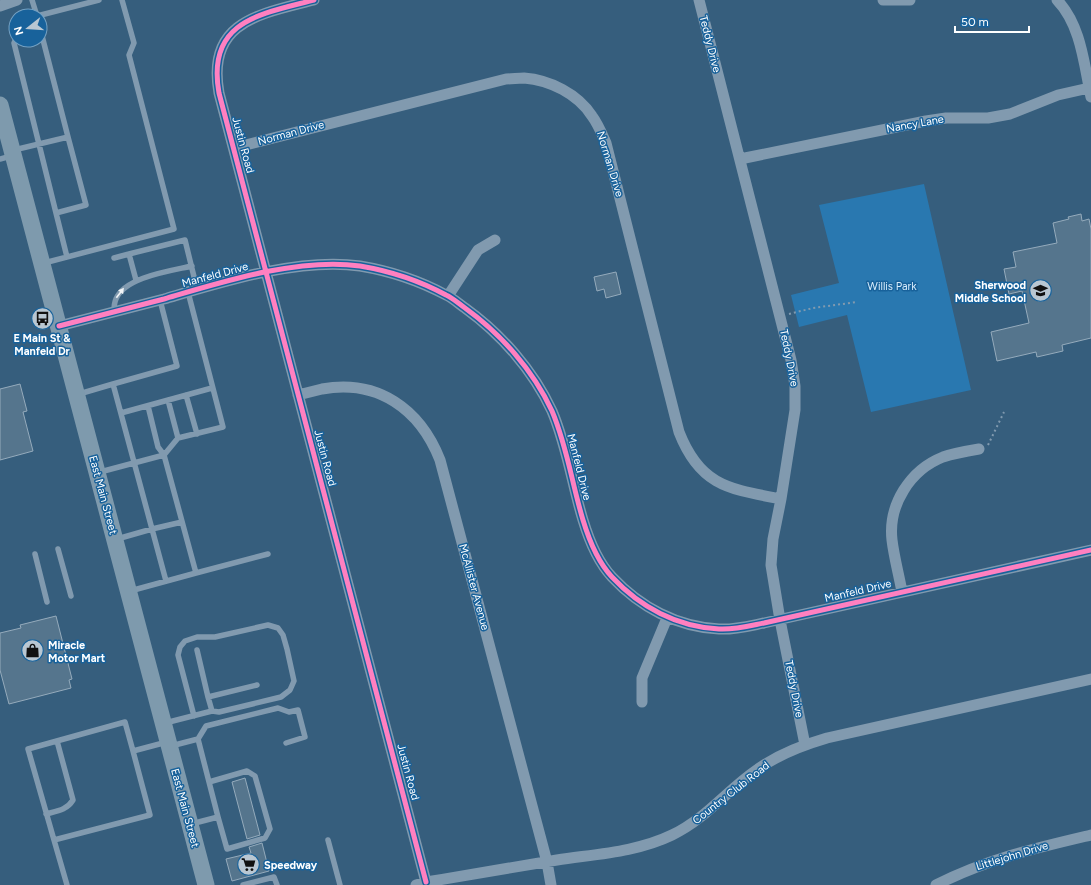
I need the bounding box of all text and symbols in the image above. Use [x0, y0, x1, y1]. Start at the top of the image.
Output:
north arrow [8, 8, 48, 48]
scale bar [955, 8, 1029, 34]
street label: Teddy Drive [697, 14, 723, 74]
text: 50 m [961, 15, 989, 29]
text: N [11, 25, 26, 37]
street label: Nancy Lane [885, 113, 945, 135]
street label: Justin Road [229, 115, 257, 175]
street label: Norman Drive [257, 118, 325, 148]
street label: Norman Drive [594, 130, 626, 198]
street label: Manfeld Drive [180, 260, 250, 290]
school or university icon: Sherwood Middle School [1028, 278, 1054, 304]
place label: Sherwood Middle School [955, 279, 1026, 305]
park label: Willis Park [867, 280, 917, 293]
one-way arrow [116, 288, 124, 299]
bus stop icon: E Main St & Manfeld Dr [29, 305, 55, 331]
street label: Teddy Drive [777, 328, 801, 388]
place label: E Main St & Manfeld Dr [14, 332, 71, 358]
street label: Justin Road [311, 428, 339, 488]
street label: Manfeld Drive [564, 432, 594, 502]
street label: East Main Street [86, 454, 120, 536]
street label: McAllister Avenue [456, 542, 492, 632]
street label: Manfeld Drive [823, 577, 893, 605]
shop icon: Miracle Motor Mart [20, 638, 46, 664]
place label: Miracle Motor Mart [48, 639, 106, 665]
street label: Teddy Drive [782, 659, 806, 719]
street label: Justin Road [394, 742, 422, 802]
street label: Country Club Road [690, 759, 772, 827]
street label: East Main Street [168, 767, 202, 849]
street label: Littlejohn Drive [974, 839, 1050, 873]
supermarket icon: Speedway [235, 852, 261, 878]
place label: Speedway [264, 859, 318, 872]

